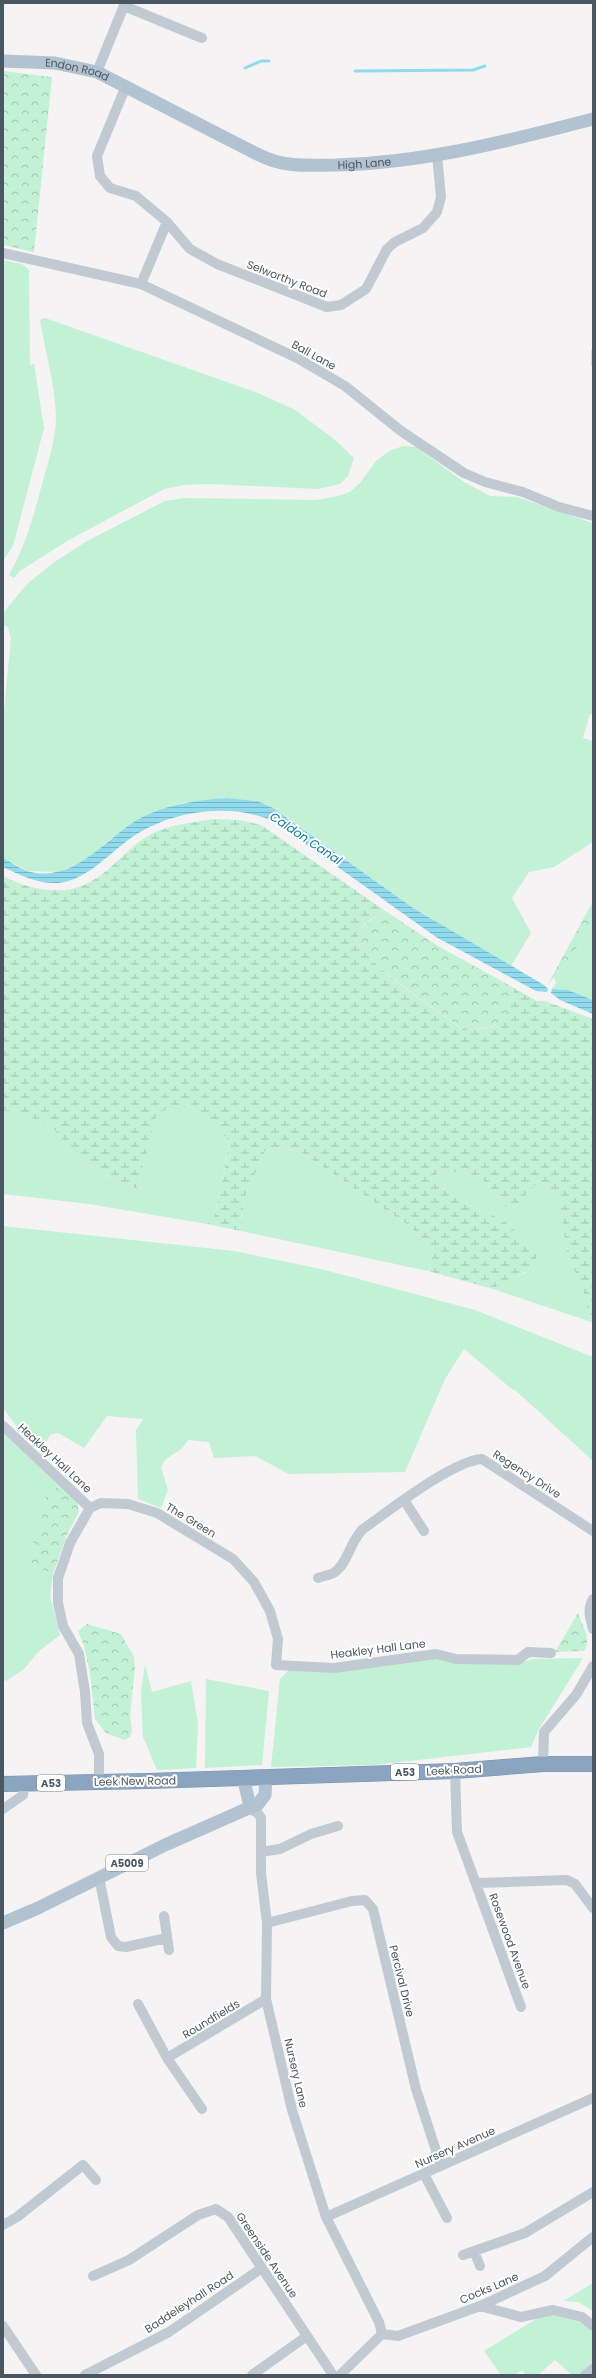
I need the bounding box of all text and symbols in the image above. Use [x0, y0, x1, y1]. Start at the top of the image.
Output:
street label: Endon Road [45, 55, 112, 85]
street label: High Lane [337, 153, 392, 173]
street label: Selworthy Road [244, 256, 330, 302]
street label: Ball Lane [289, 336, 339, 374]
water label: Caldon Canal [267, 808, 345, 868]
street label: Heakley Hall Lane [15, 1420, 96, 1497]
street label: Regency Drive [490, 1446, 564, 1502]
street label: The Green [163, 1499, 219, 1541]
street label: Heakley Hall Lane [330, 1635, 427, 1663]
street label: Leek Road [426, 1761, 482, 1779]
road number: A53 [391, 1764, 419, 1780]
street label: Leek New Road [94, 1772, 176, 1790]
road number: A53 [37, 1775, 65, 1791]
road number: A5009 [106, 1855, 148, 1871]
street label: Rosewood Avenue [485, 1891, 535, 1991]
street label: Percival Drive [385, 1943, 419, 2019]
street label: Roundfields [179, 1995, 243, 2042]
street label: Nursery Lane [280, 2037, 312, 2109]
street label: Nursery Avenue [412, 2122, 498, 2172]
street label: Greenside Avenue [232, 2209, 302, 2301]
street label: Baddeleyhall Road [141, 2267, 237, 2337]
street label: Cocks Lane [457, 2268, 521, 2308]

